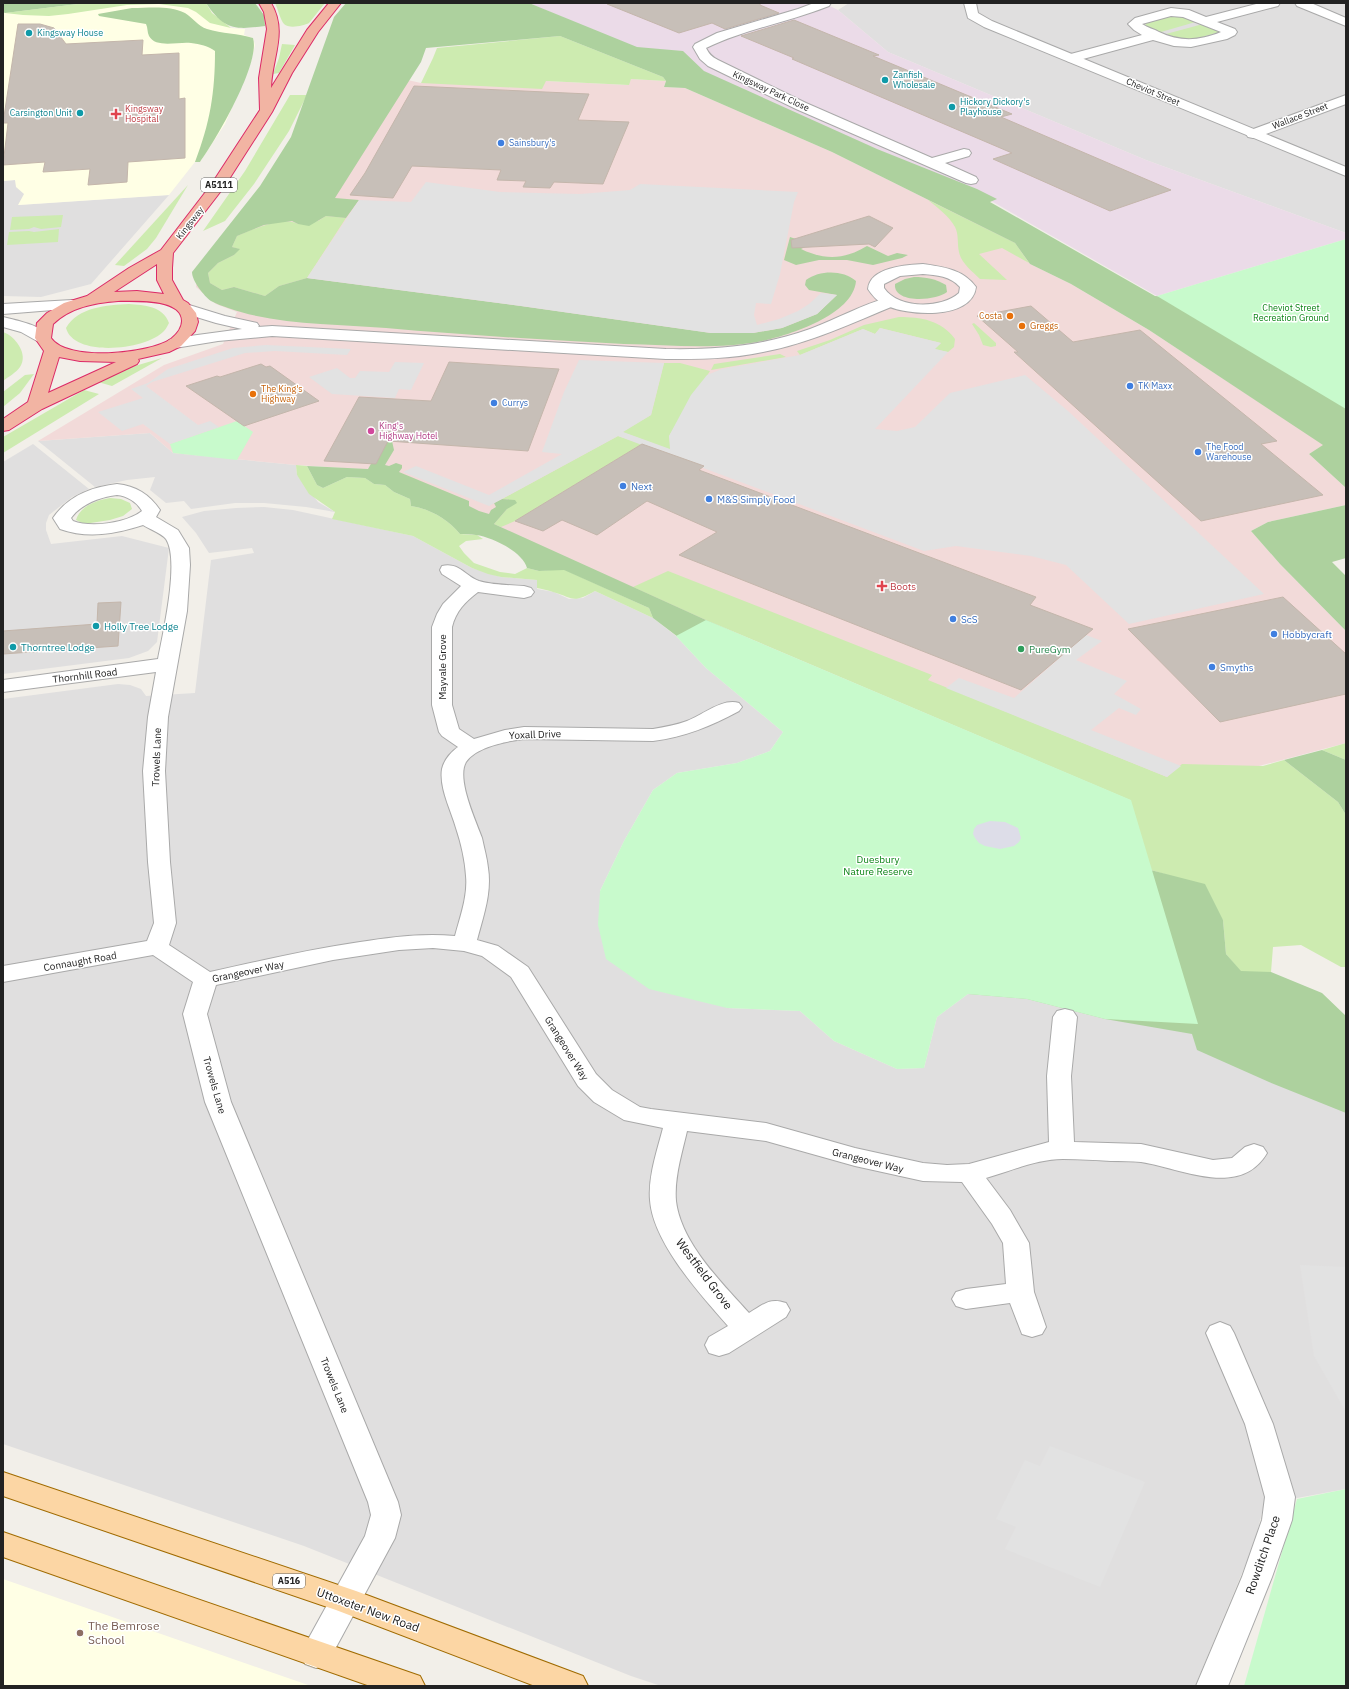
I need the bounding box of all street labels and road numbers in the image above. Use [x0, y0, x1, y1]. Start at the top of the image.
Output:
street label: Kingsway Park Close [731, 68, 811, 113]
street label: Cheviot Street [1125, 75, 1182, 108]
street label: Wallace Street [1270, 100, 1329, 131]
road number: A5111 [201, 178, 237, 192]
street label: Kingsway [174, 204, 206, 241]
street label: Mayvale Grove [436, 634, 449, 700]
street label: Thornhill Road [52, 665, 118, 686]
street label: Trowels Lane [149, 727, 164, 787]
street label: Yoxall Drive [509, 727, 562, 742]
street label: Connaught Road [43, 949, 118, 974]
street label: Grangeover Way [211, 958, 285, 985]
street label: Grangeover Way [542, 1014, 592, 1083]
street label: Trowels Lane [200, 1055, 229, 1116]
street label: Grangeover Way [831, 1145, 905, 1176]
street label: Westfield Grove [673, 1235, 736, 1313]
street label: Trowels Lane [317, 1355, 352, 1415]
street label: Rowditch Place [1242, 1513, 1283, 1596]
road number: A516 [273, 1574, 305, 1588]
street label: Uttoxeter New Road [315, 1584, 422, 1635]

